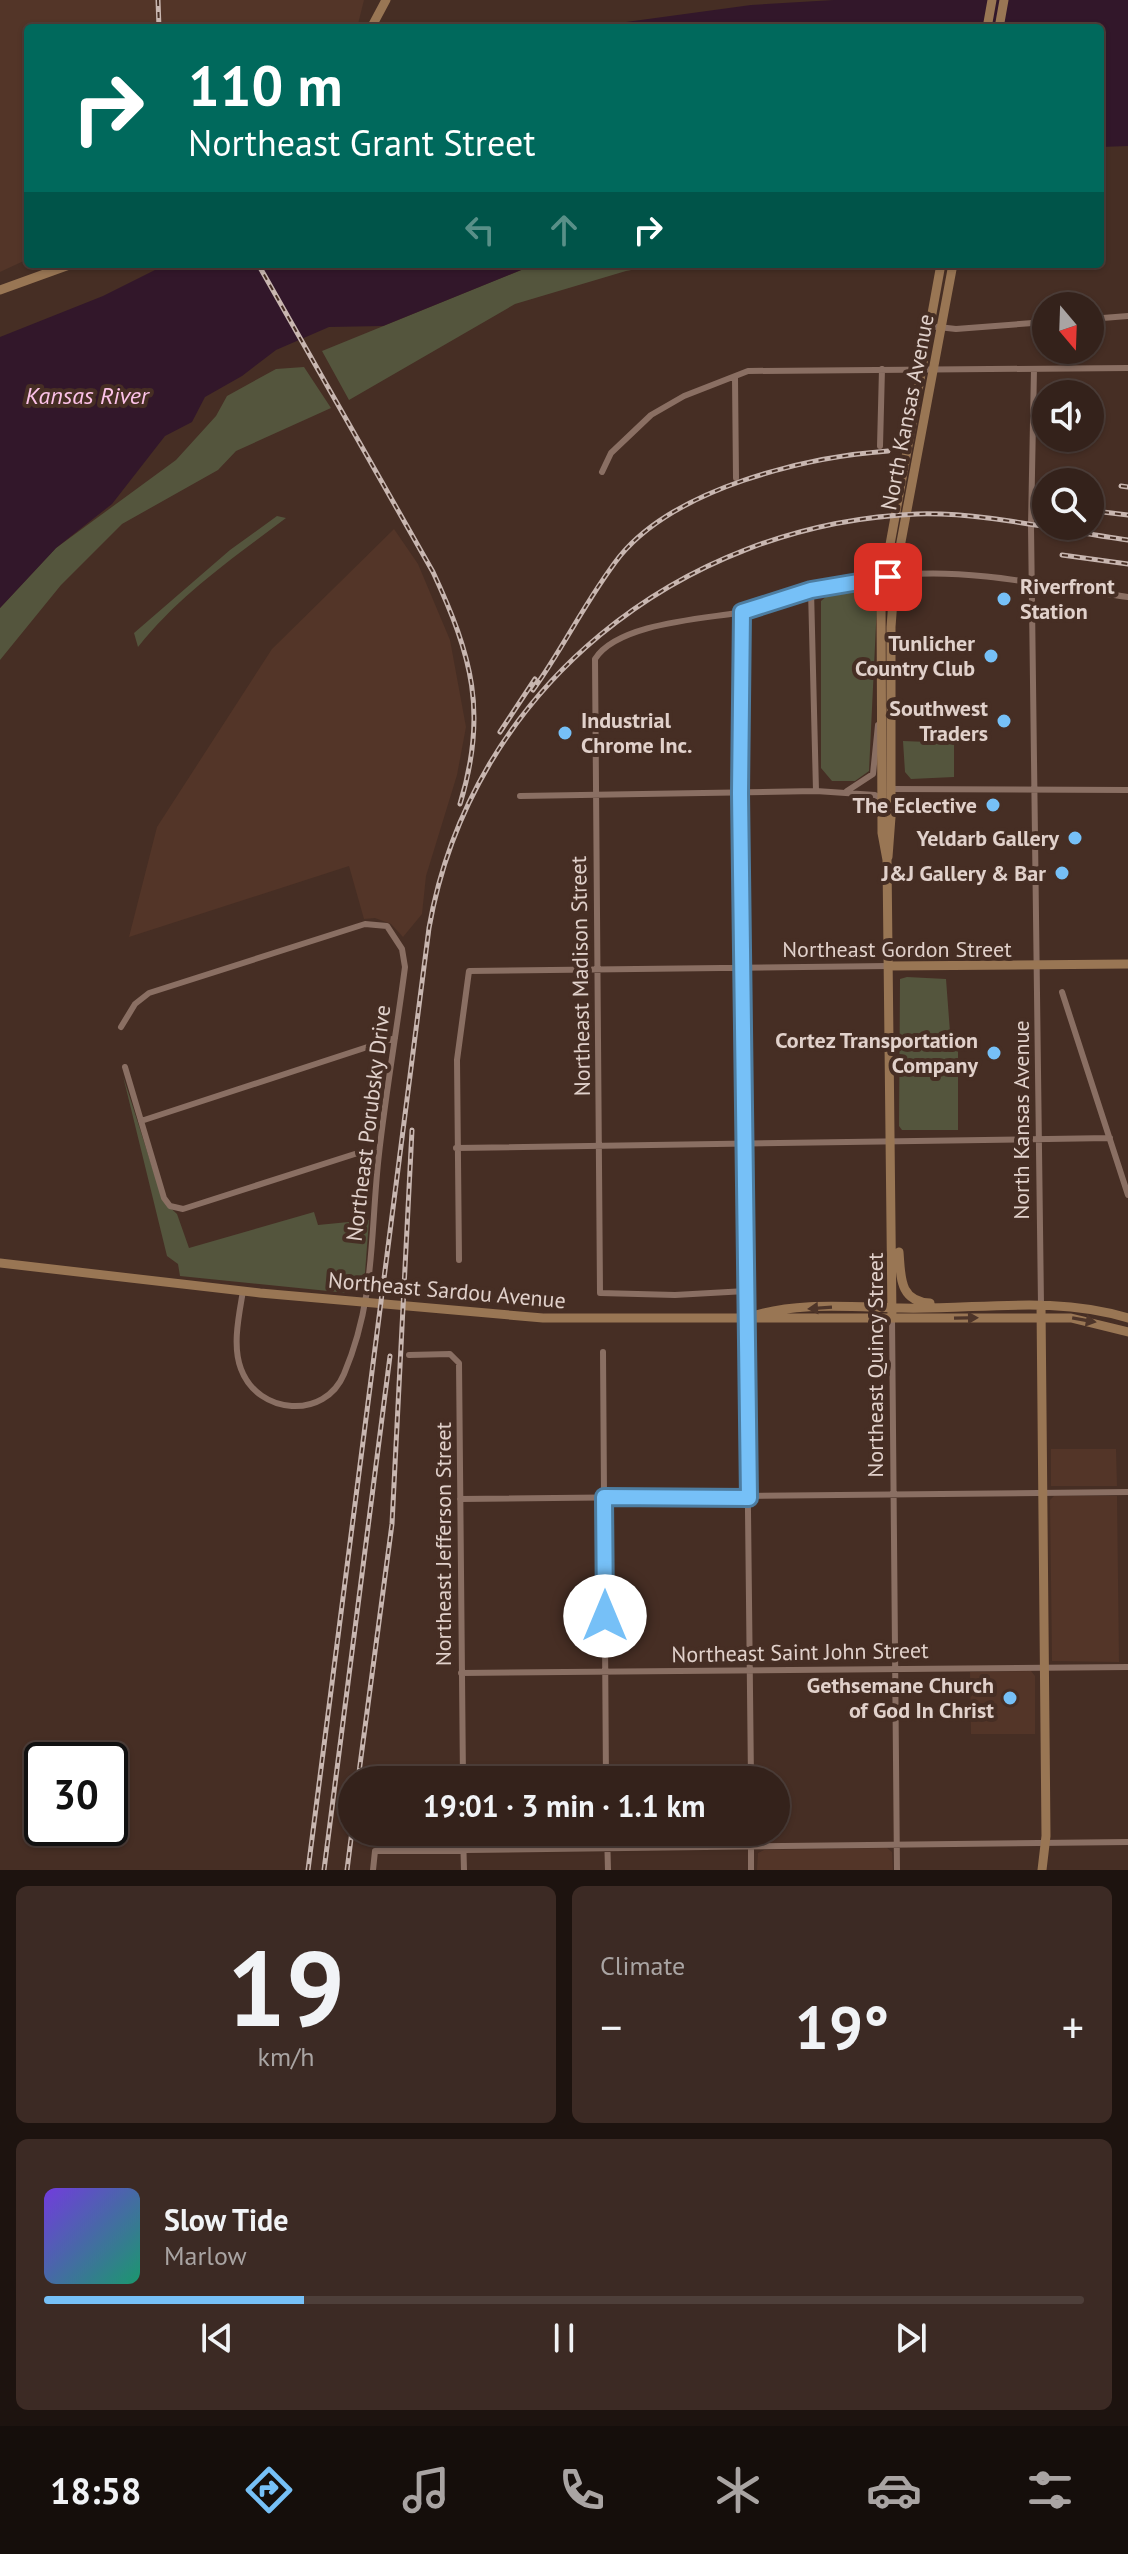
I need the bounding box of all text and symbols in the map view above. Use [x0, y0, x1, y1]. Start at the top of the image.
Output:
text: 110 m [188, 49, 343, 121]
icon: right [56, 56, 160, 160]
text: Northeast Grant Street [188, 119, 535, 166]
icon: left [458, 208, 502, 252]
icon: ahead [542, 208, 586, 252]
icon: right [626, 208, 670, 252]
north arrow [1032, 292, 1104, 364]
map controls [1032, 292, 1104, 540]
street label: North Kansas Avenue [874, 312, 940, 512]
water label: Kansas River [25, 380, 151, 411]
button: sound [1032, 380, 1104, 452]
button: search [1032, 468, 1104, 540]
pin [854, 543, 922, 611]
icon: arrive [866, 555, 910, 599]
place label: Riverfront Station [1020, 572, 1115, 625]
marker: Riverfront Station [995, 590, 1013, 608]
place label: Tunlicher Country Club [855, 629, 975, 682]
marker: Tunlicher Country Club [982, 647, 1000, 665]
place label: Southwest Traders [889, 694, 988, 747]
place label: Industrial Chrome Inc. [581, 706, 692, 759]
marker: Southwest Traders [995, 712, 1013, 730]
marker: Industrial Chrome Inc. [556, 724, 574, 742]
place label: The Eclective [853, 791, 977, 819]
marker: The Eclective [984, 796, 1002, 814]
place label: Yeldarb Gallery [915, 824, 1059, 852]
marker: Yeldarb Gallery [1066, 829, 1084, 847]
street label: Northeast Madison Street [564, 855, 596, 1096]
place label: J&J Gallery & Bar [881, 859, 1046, 887]
marker: J&J Gallery & Bar [1053, 864, 1071, 882]
street label: Northeast Gordon Street [782, 935, 1012, 963]
street label: Northeast Porubsky Drive [340, 1003, 396, 1243]
street label: North Kansas Avenue [1007, 1020, 1035, 1220]
place label: Cortez Transportation Company [775, 1026, 978, 1079]
marker: Cortez Transportation Company [985, 1044, 1003, 1062]
street label: Northeast Quincy Street [861, 1252, 889, 1477]
street label: Northeast Sardou Avenue [327, 1266, 567, 1314]
one-way arrow [807, 1302, 832, 1315]
one-way arrow [954, 1312, 979, 1324]
one-way arrow [1072, 1315, 1097, 1327]
street label: Northeast Jefferson Street [429, 1421, 457, 1666]
position arrow [563, 1574, 647, 1658]
street label: Northeast Saint John Street [671, 1636, 929, 1668]
place label: Gethsemane Church of God In Christ [807, 1671, 994, 1724]
marker: Gethsemane Church of God In Christ [1001, 1689, 1019, 1707]
speed limit sign: 30 [24, 1742, 128, 1846]
text: 19:01 · 3 min · 1.1 km [423, 1786, 705, 1825]
text: 19 [227, 1920, 345, 2055]
text: Climate [600, 1949, 685, 1982]
text: 19° [795, 1988, 889, 2066]
text: − [600, 1998, 622, 2055]
text: + [1062, 1998, 1084, 2055]
text: km/h [258, 2040, 315, 2073]
text: Slow Tide [164, 2200, 289, 2239]
text: Marlow [164, 2239, 247, 2272]
icon: previous [195, 2316, 239, 2360]
icon: pause [542, 2316, 586, 2360]
icon: next [889, 2316, 933, 2360]
icon: directions [241, 2462, 297, 2518]
icon: music [398, 2462, 454, 2518]
icon: phone [554, 2462, 610, 2518]
icon: climate [710, 2462, 766, 2518]
icon: car [866, 2462, 922, 2518]
icon: filters [1022, 2462, 1078, 2518]
text: 18:58 [50, 2467, 141, 2514]

